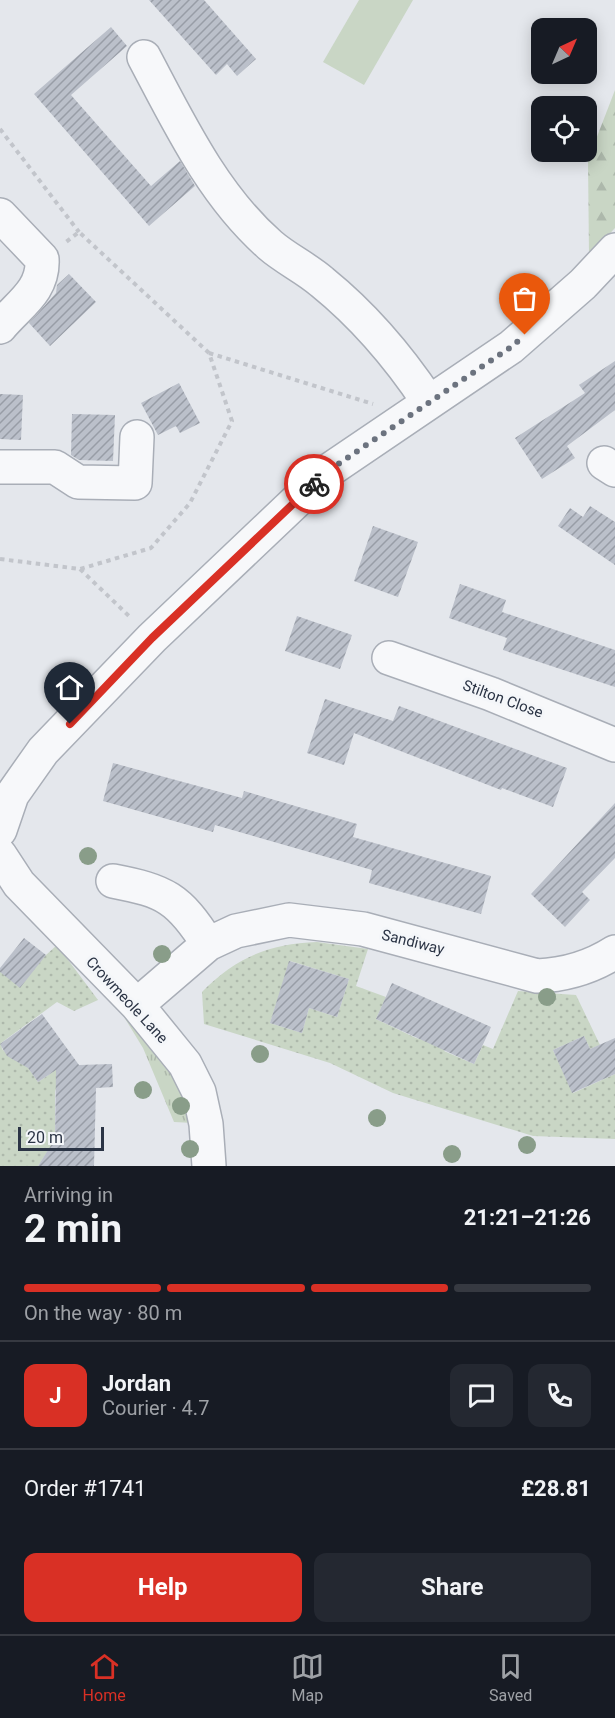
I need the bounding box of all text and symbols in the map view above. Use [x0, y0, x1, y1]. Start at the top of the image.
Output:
north arrow [531, 18, 597, 84]
map controls [531, 18, 597, 162]
button: locate [531, 96, 597, 162]
pin [499, 273, 550, 335]
icon: bag [508, 282, 541, 315]
courier [284, 454, 344, 514]
icon: bike [298, 468, 331, 501]
pin [44, 662, 95, 724]
icon: home [53, 671, 86, 704]
street label: Stilton Close [460, 676, 546, 722]
street label: Sandiway [380, 926, 446, 958]
street label: Crowmeole Lane [82, 953, 172, 1047]
scale bar [18, 1124, 104, 1152]
text: 20 m [27, 1128, 63, 1147]
text: Arriving in [24, 1183, 113, 1207]
text: 21:21–21:26 [464, 1205, 591, 1230]
text: 2 min [24, 1206, 122, 1252]
text: On the way · 80 m [24, 1301, 182, 1325]
button: chat [450, 1364, 513, 1427]
button: phone [528, 1364, 591, 1427]
text: Jordan [102, 1371, 171, 1396]
text: J [49, 1383, 62, 1408]
text: Courier · 4.7 [102, 1396, 209, 1420]
text: Order #1741 [24, 1476, 146, 1501]
text: £28.81 [521, 1476, 591, 1501]
button: Help [24, 1553, 302, 1622]
button: Share [314, 1553, 591, 1622]
tab: Home [83, 1650, 126, 1705]
tab: Map [291, 1650, 324, 1705]
tab: Saved [489, 1650, 532, 1705]

